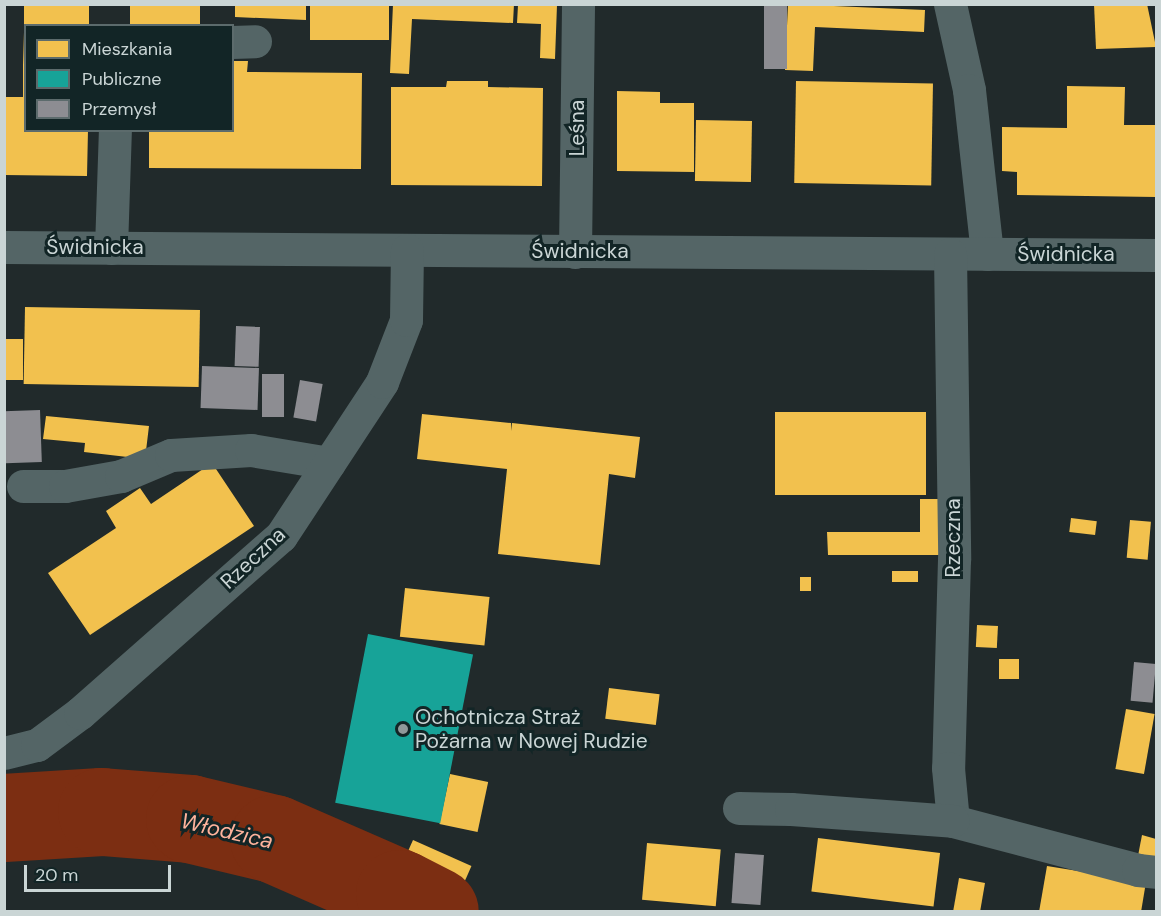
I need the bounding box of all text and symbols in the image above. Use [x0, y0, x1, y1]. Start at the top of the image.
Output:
legend [24, 24, 234, 132]
text: Mieszkania [82, 37, 172, 61]
text: Publiczne [82, 67, 161, 91]
text: Przemysł [82, 97, 156, 121]
street label: Leśna [564, 100, 590, 156]
street label: Świdnicka [46, 234, 144, 260]
street label: Świdnicka [531, 238, 629, 264]
street label: Świdnicka [1017, 241, 1115, 267]
street label: Rzeczna [940, 498, 966, 578]
street label: Rzeczna [215, 522, 291, 594]
place label: Ochotnicza Straż Pożarna w Nowej Rudzie [415, 704, 648, 754]
marker: Ochotnicza Straż Pożarna w Nowej Rudzie [396, 722, 410, 736]
water label: Włodzica [178, 808, 276, 854]
scale bar [27, 853, 174, 891]
text: 20 m [35, 863, 78, 887]

